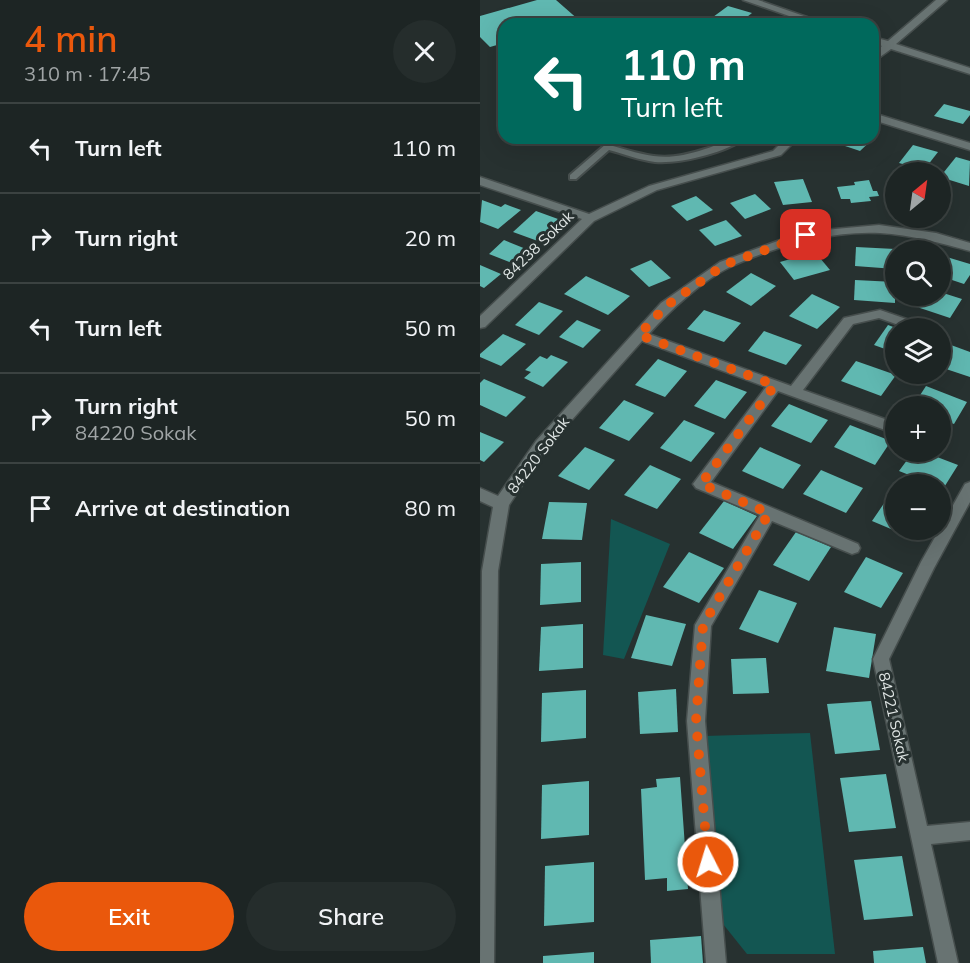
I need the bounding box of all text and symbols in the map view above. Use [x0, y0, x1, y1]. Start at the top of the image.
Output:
text: 4 min [24, 16, 118, 61]
button: close [393, 20, 456, 83]
text: 110 m [621, 38, 746, 91]
icon: left [522, 42, 600, 120]
text: 310 m · 17:45 [24, 61, 150, 86]
text: Turn left [621, 90, 723, 124]
icon: left [24, 132, 57, 165]
text: Turn left [75, 134, 162, 162]
text: 110 m [391, 134, 456, 162]
north arrow [885, 162, 951, 228]
map controls [885, 162, 951, 540]
street label: 84238 Sokak [499, 206, 578, 284]
pin [780, 209, 831, 260]
icon: arrive [789, 218, 822, 251]
icon: right [24, 222, 57, 255]
text: Turn right [75, 224, 178, 252]
text: 20 m [405, 224, 456, 252]
button: search [885, 240, 951, 306]
icon: left [24, 312, 57, 345]
text: Turn left [75, 314, 162, 342]
text: 50 m [405, 314, 456, 342]
button: layers [885, 318, 951, 384]
text: Turn right [75, 392, 178, 420]
button: + [885, 396, 951, 462]
icon: right [24, 402, 57, 435]
text: 50 m [405, 404, 456, 432]
street label: 84220 Sokak [503, 413, 573, 497]
text: 84220 Sokak [75, 420, 197, 445]
button: − [885, 474, 951, 540]
icon: arrive [24, 492, 57, 525]
text: Arrive at destination [75, 494, 290, 522]
text: 80 m [405, 494, 456, 522]
street label: 84221 Sokak [874, 670, 914, 764]
position arrow [676, 830, 740, 894]
button: Exit [24, 882, 234, 951]
button: Share [246, 882, 456, 951]

